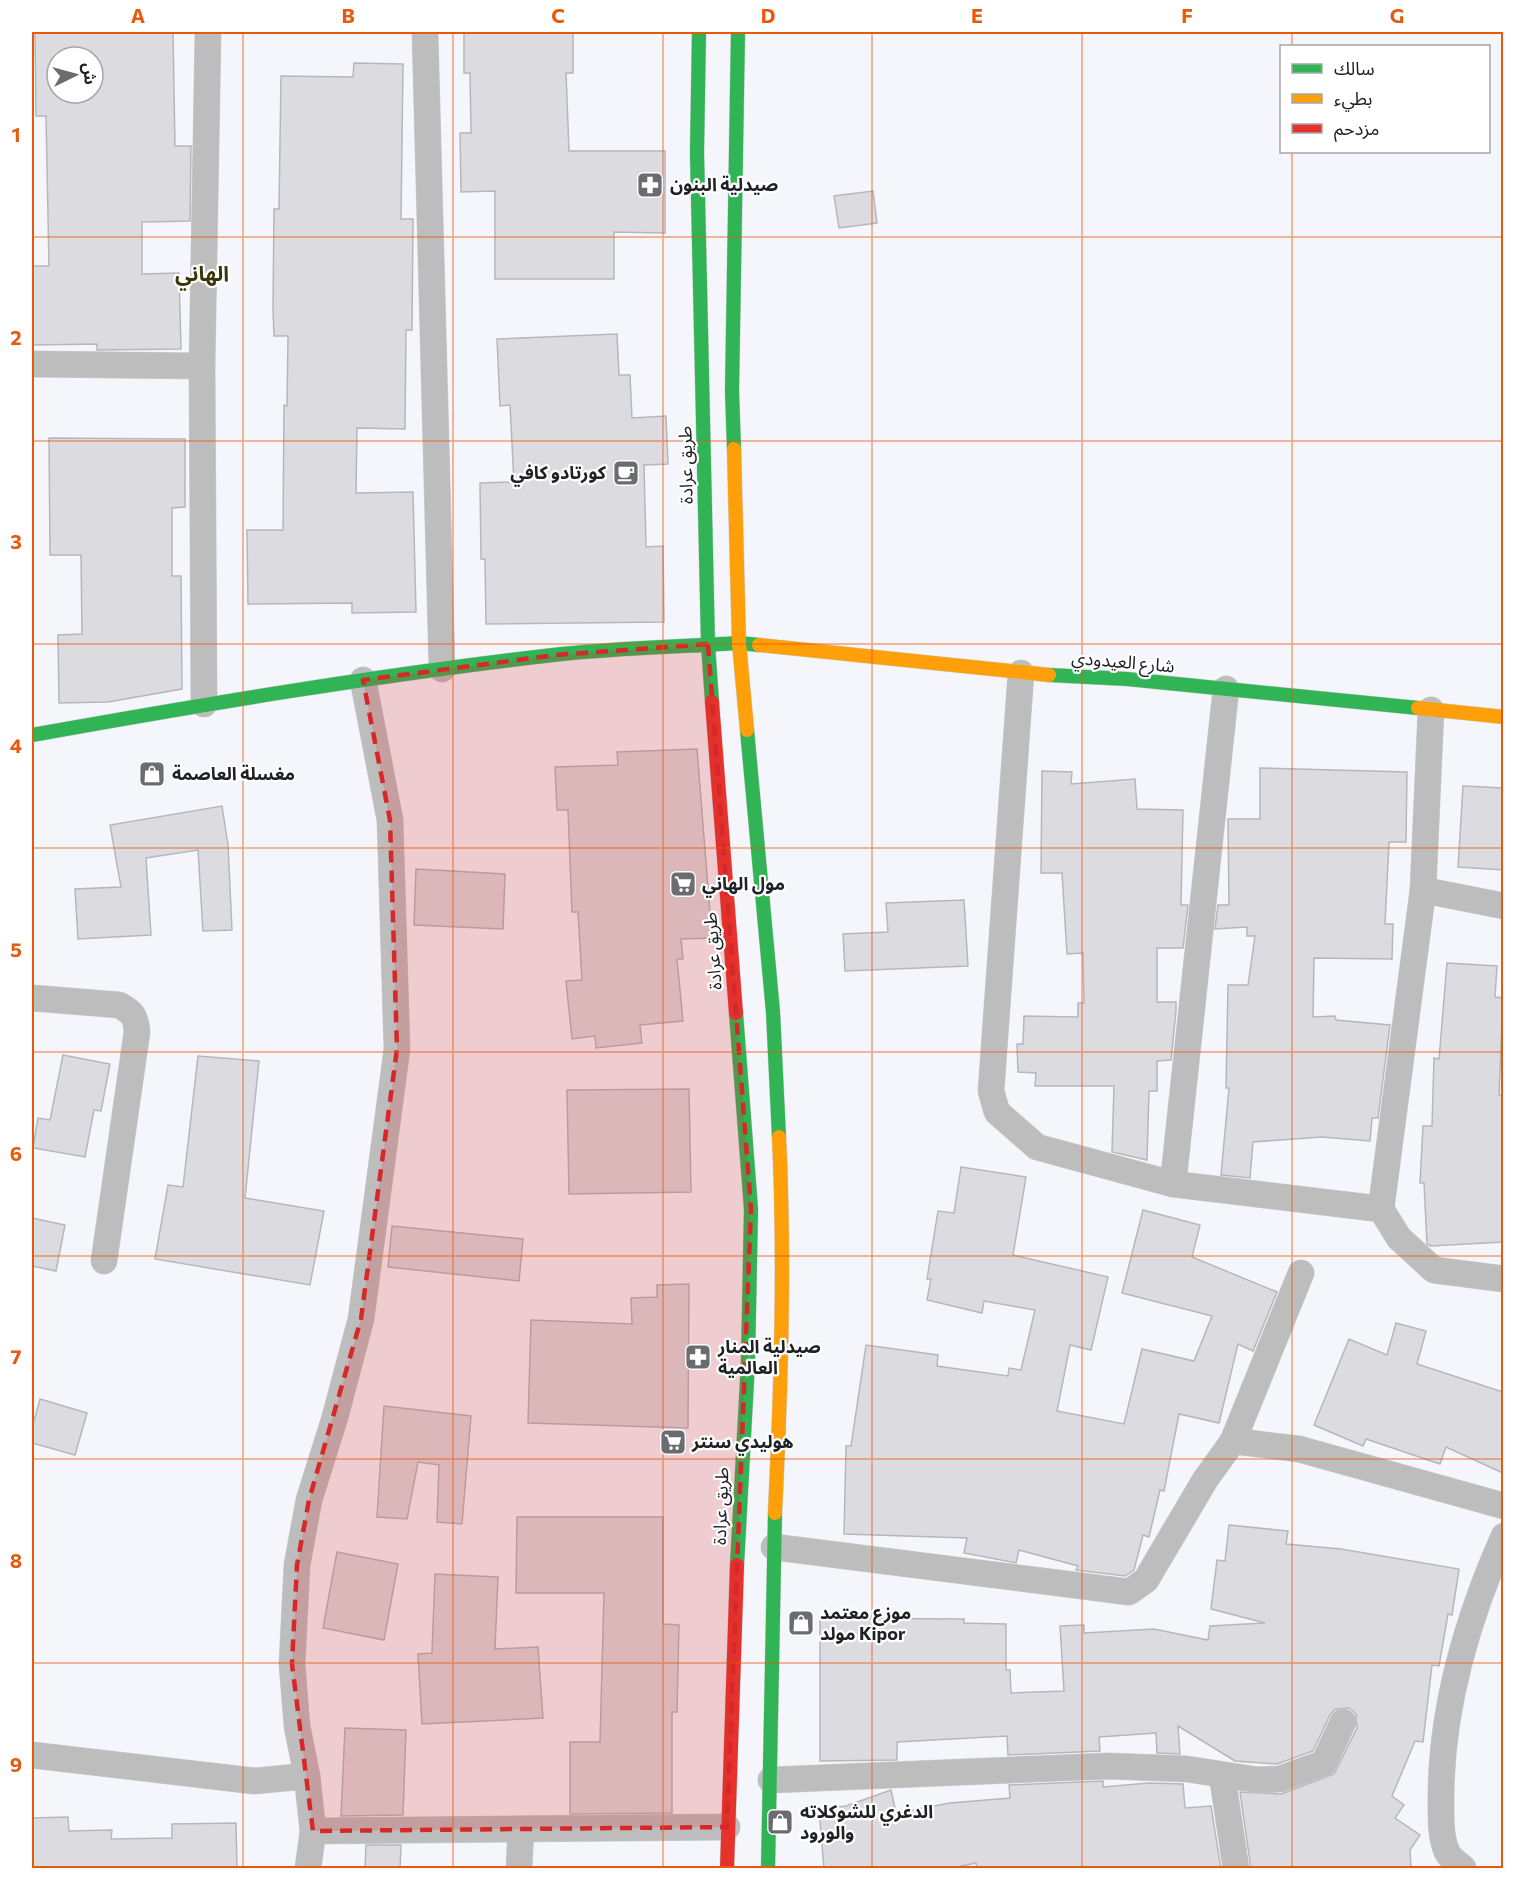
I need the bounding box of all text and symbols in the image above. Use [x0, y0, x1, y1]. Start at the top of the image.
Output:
text: A [131, 3, 145, 27]
text: B [341, 3, 355, 27]
text: C [551, 3, 565, 27]
text: D [761, 3, 775, 27]
text: E [971, 3, 983, 27]
text: F [1181, 3, 1193, 27]
text: G [1390, 3, 1404, 27]
north arrow [45, 45, 105, 105]
legend [1280, 45, 1490, 153]
text: سالك [1334, 57, 1375, 79]
text: ش [79, 62, 101, 86]
text: بطيء [1334, 87, 1372, 112]
text: مزدحم [1334, 117, 1379, 142]
text: 1 [11, 122, 21, 146]
pharmacy icon: صيدلية البنون [635, 170, 665, 200]
place label: صيدلية البنون [670, 173, 778, 195]
district label: الهاني [175, 260, 229, 291]
text: 2 [10, 325, 22, 349]
street label: طريق عرادة [673, 426, 698, 504]
cafe icon: كورتادو كافي [611, 458, 641, 488]
place label: كورتادو كافي [510, 461, 607, 487]
text: 3 [10, 529, 22, 553]
street label: شارع العيدودي [1070, 646, 1176, 680]
text: 4 [10, 733, 22, 757]
shop icon: مغسلة العاصمة [137, 759, 167, 789]
place label: مغسلة العاصمة [172, 762, 295, 784]
supermarket icon: مول الهاني [668, 869, 698, 899]
place label: مول الهاني [702, 872, 785, 898]
street label: طريق عرادة [698, 911, 727, 991]
text: 5 [10, 937, 22, 961]
text: 6 [10, 1141, 22, 1165]
place label: صيدلية المنار العالمية [717, 1335, 821, 1378]
pharmacy icon: صيدلية المنار العالمية [683, 1342, 713, 1372]
text: 7 [11, 1344, 22, 1368]
supermarket icon: هوليدي سنتر [658, 1427, 688, 1457]
place label: هوليدي سنتر [691, 1430, 794, 1456]
street label: طريق عرادة [708, 1467, 733, 1545]
text: 8 [10, 1548, 22, 1572]
place label: موزع معتمد مولد Kipor [820, 1601, 911, 1644]
shop icon: موزع معتمد مولد Kipor [786, 1608, 816, 1638]
text: 9 [10, 1752, 22, 1776]
place label: الدغري للشوكلاته والورود [800, 1800, 933, 1844]
shop icon: الدغري للشوكلاته والورود [765, 1807, 795, 1837]

